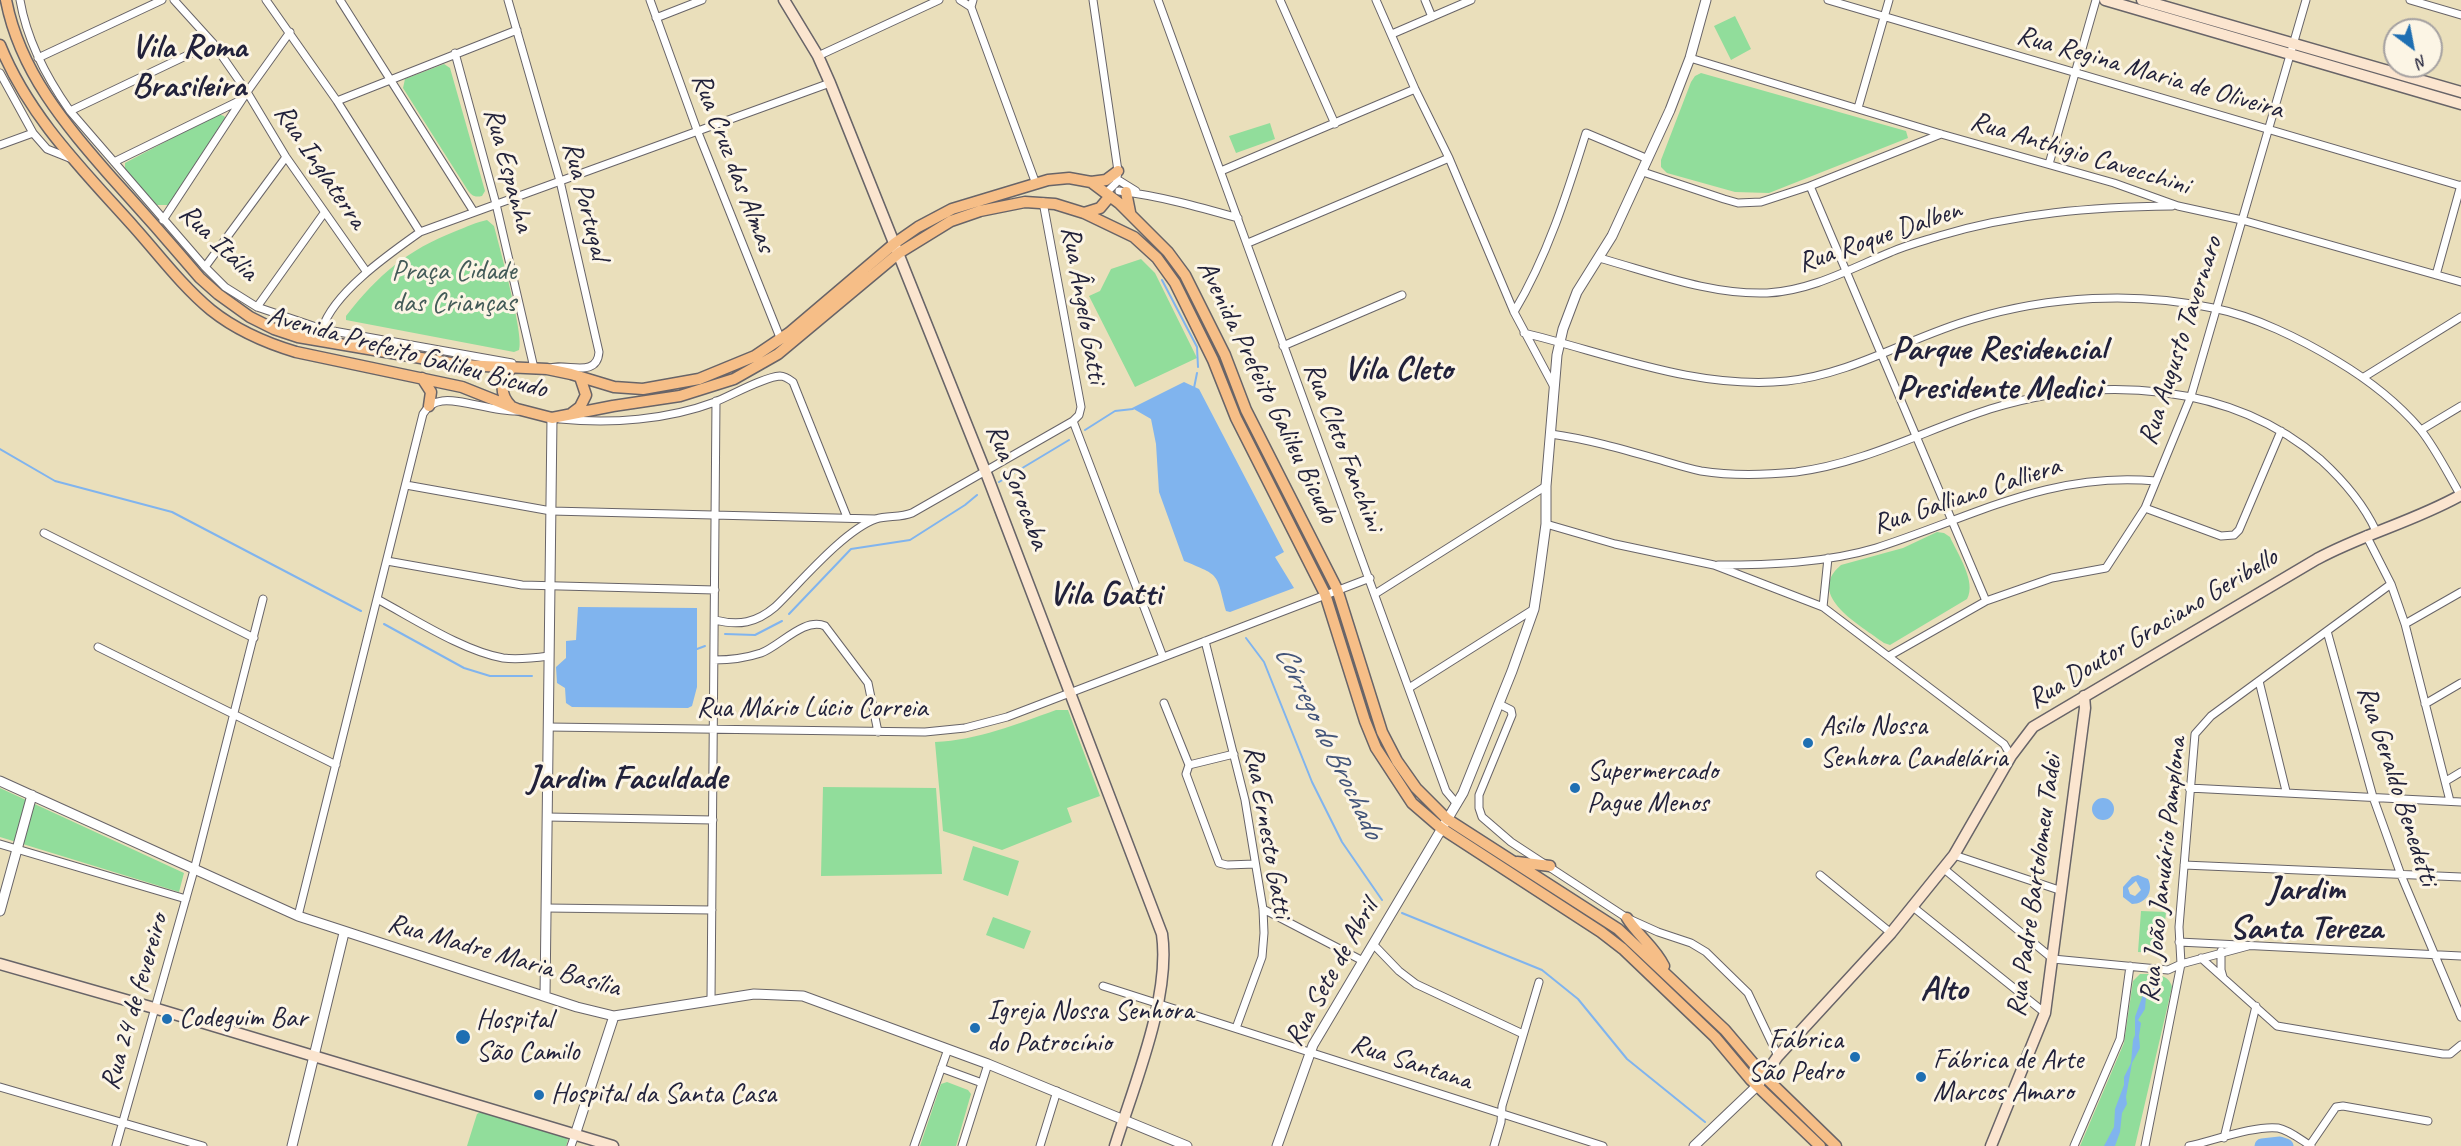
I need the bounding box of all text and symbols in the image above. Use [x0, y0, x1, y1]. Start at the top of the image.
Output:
north arrow [2383, 18, 2443, 78]
street label: Rua Regina Maria de Oliveira [2013, 19, 2287, 127]
district label: Vila Roma Brasileira [131, 28, 247, 107]
text: N [2412, 50, 2431, 73]
street label: Rua Cruz das Almas [683, 69, 783, 257]
street label: Rua Inglaterra [266, 98, 374, 236]
street label: Rua Espanha [475, 105, 541, 235]
street label: Rua Anthigio Cavecchini [1966, 105, 2194, 203]
street label: Rua Portugal [554, 138, 616, 264]
street label: Rua Roque Dalben [1794, 193, 1966, 281]
street label: Rua Itália [172, 197, 264, 289]
street label: Rua Ângelo Gatti [1053, 224, 1113, 386]
street label: Rua Augusto Tavernaro [2132, 233, 2230, 449]
park label: Praça Cidade das Crianças [392, 255, 516, 321]
street label: Avenida Prefeito Galileu Bicudo [1189, 255, 1345, 529]
street label: Avenida Prefeito Galileu Bicudo [264, 299, 550, 407]
district label: Parque Residencial Presidente Medici [1892, 330, 2106, 410]
district label: Vila Cleto [1344, 350, 1452, 390]
street label: Rua Cleto Fanchini [1295, 358, 1391, 536]
street label: Rua Sorocaba [978, 420, 1056, 554]
street label: Rua Galliano Calliera [1869, 450, 2065, 542]
street label: Rua Doutor Graciano Geribello [2022, 541, 2284, 717]
district label: Vila Gatti [1049, 575, 1161, 615]
water label: Córrego do Brochado [1266, 640, 1390, 844]
street label: Rua Geraldo Benedetti [2349, 682, 2445, 890]
street label: Rua Mário Lúcio Correia [696, 692, 928, 726]
place label: Asilo Nossa Senhora Candelária [1820, 710, 2007, 776]
marker: Asilo Nossa Senhora Candelária [1801, 736, 1815, 750]
street label: Rua João Januário Pamplona [2133, 736, 2195, 1004]
street label: Rua Ernesto Gatti [1235, 743, 1299, 921]
street label: Rua Padre Bartolomeu Tadei [2000, 753, 2070, 1019]
place label: Supermercado Pague Menos [1587, 755, 1718, 821]
district label: Jardim Faculdade [527, 759, 727, 799]
marker: Supermercado Pague Menos [1568, 781, 1582, 795]
district label: Jardim Santa Tereza [2229, 870, 2383, 950]
street label: Rua Sete de Abril [1278, 894, 1386, 1052]
street label: Rua Madre Maria Basília [384, 907, 624, 1005]
street label: Rua 24 de fevereiro [94, 910, 176, 1094]
district label: Alto [1921, 970, 1967, 1010]
place label: Igreja Nossa Senhora do Patrocínio [987, 995, 1193, 1061]
place label: Codeguim Bar [179, 1002, 307, 1036]
place label: Hospital São Camilo [476, 1004, 579, 1070]
marker: Codeguim Bar [160, 1012, 174, 1026]
marker: Igreja Nossa Senhora do Patrocínio [968, 1021, 982, 1035]
place label: Fábrica São Pedro [1748, 1024, 1843, 1090]
marker: Hospital São Camilo [454, 1028, 472, 1046]
street label: Rua Santana [1346, 1028, 1476, 1098]
place label: Fábrica de Arte Marcos Amaro [1933, 1044, 2083, 1110]
marker: Fábrica São Pedro [1848, 1050, 1862, 1064]
marker: Fábrica de Arte Marcos Amaro [1914, 1070, 1928, 1084]
place label: Hospital da Santa Casa [551, 1078, 776, 1112]
marker: Hospital da Santa Casa [532, 1088, 546, 1102]

